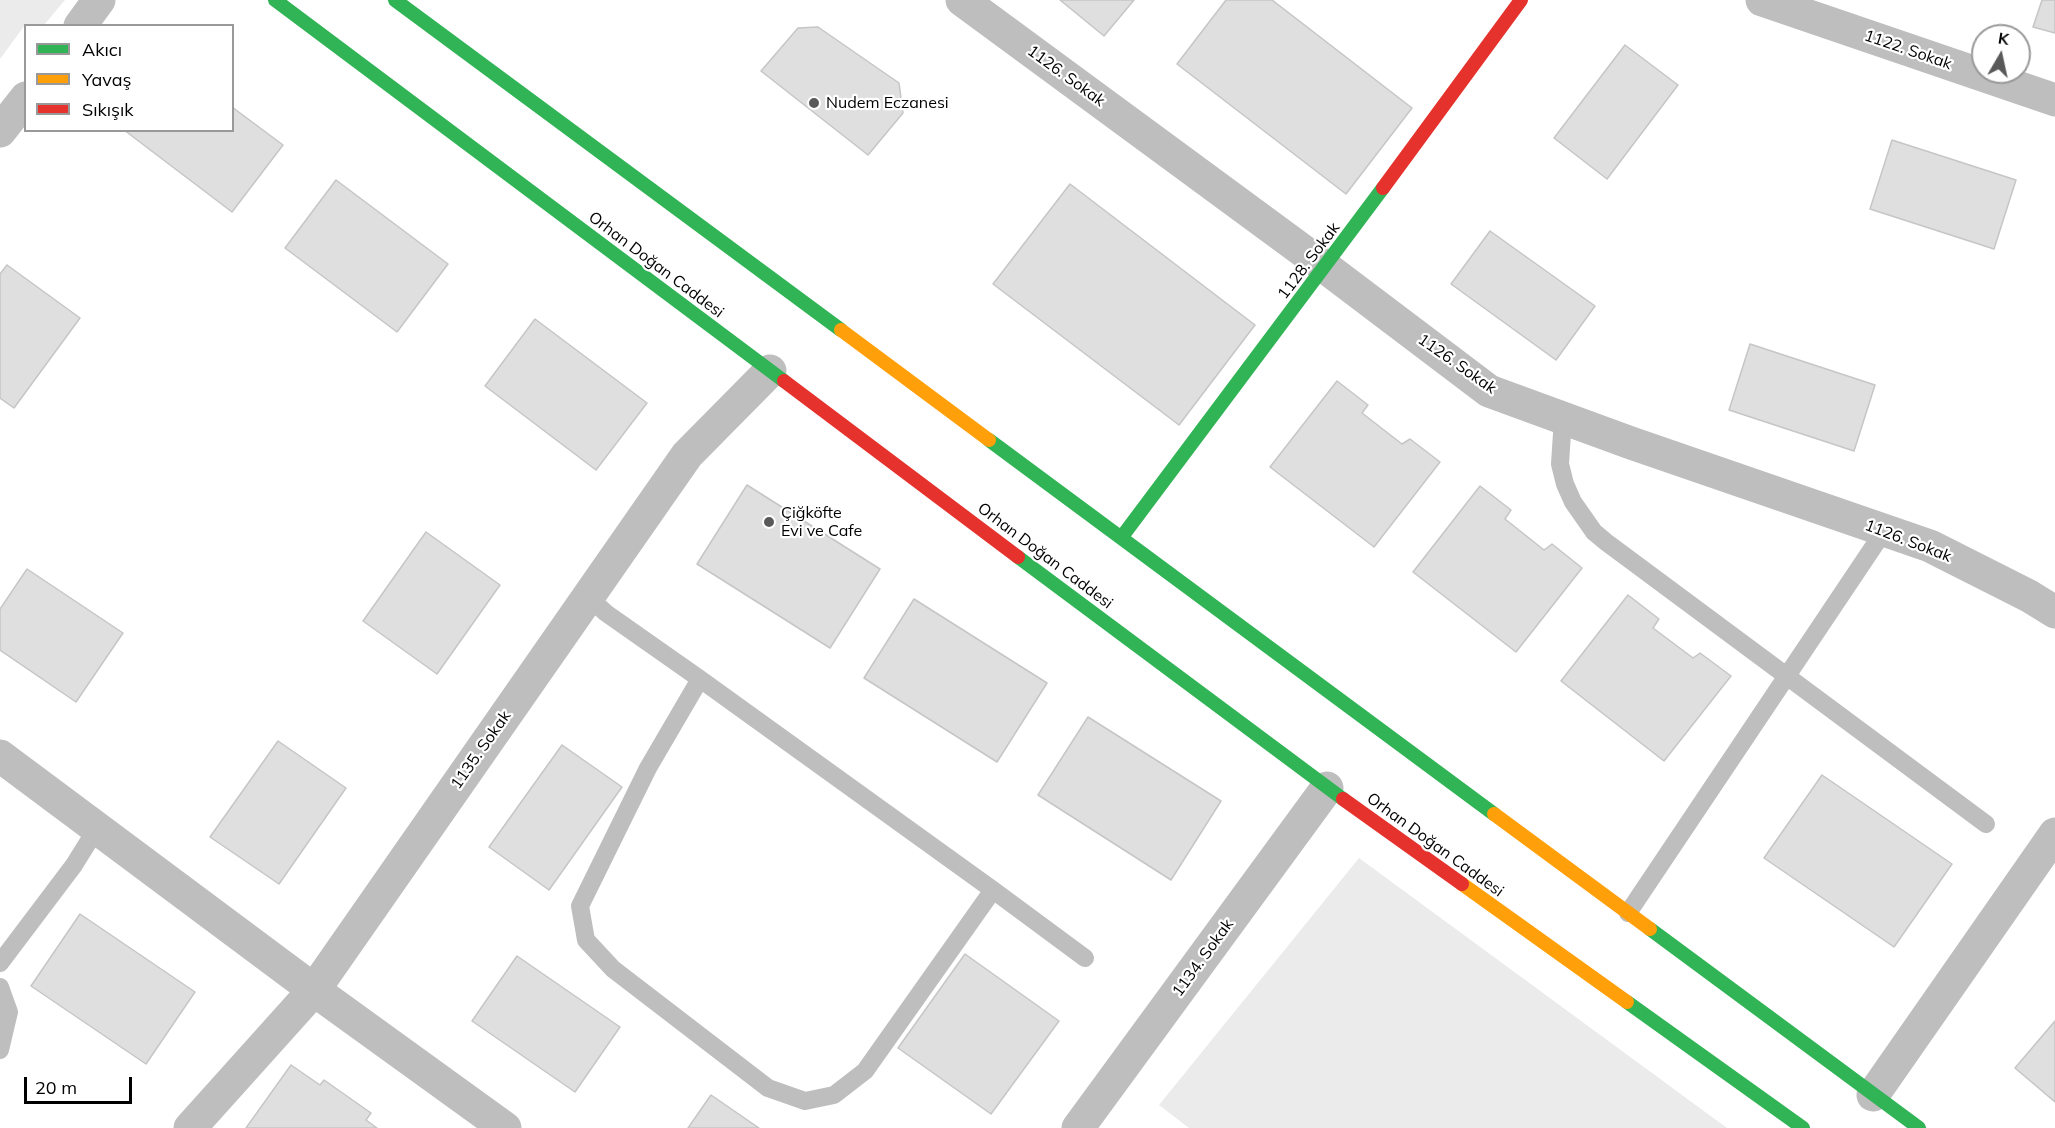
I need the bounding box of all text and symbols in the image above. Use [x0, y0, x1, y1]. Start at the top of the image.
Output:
legend [24, 24, 234, 132]
north arrow [1971, 24, 2031, 84]
street label: 1122. Sokak [1862, 26, 1954, 74]
text: K [1997, 27, 2010, 49]
text: Akıcı [82, 38, 122, 61]
street label: 1126. Sokak [1023, 41, 1109, 111]
text: Yavaş [82, 68, 131, 91]
place label: Nudem Eczanesi [826, 93, 949, 113]
marker: Nudem Eczanesi [807, 96, 821, 110]
text: Sıkışık [82, 98, 134, 121]
street label: Orhan Doğan Caddesi [585, 208, 727, 322]
street label: 1128. Sokak [1274, 219, 1344, 303]
street label: 1126. Sokak [1414, 330, 1500, 398]
street label: Orhan Doğan Caddesi [974, 499, 1116, 613]
place label: Çiğköfte Evi ve Cafe [781, 503, 862, 541]
marker: Çiğköfte Evi ve Cafe [762, 515, 776, 529]
street label: 1126. Sokak [1862, 516, 1954, 566]
street label: 1135. Sokak [447, 707, 515, 793]
street label: Orhan Doğan Caddesi [1363, 789, 1507, 901]
street label: 1134. Sokak [1168, 915, 1238, 1001]
scale bar [27, 1065, 135, 1103]
text: 20 m [35, 1076, 77, 1099]

